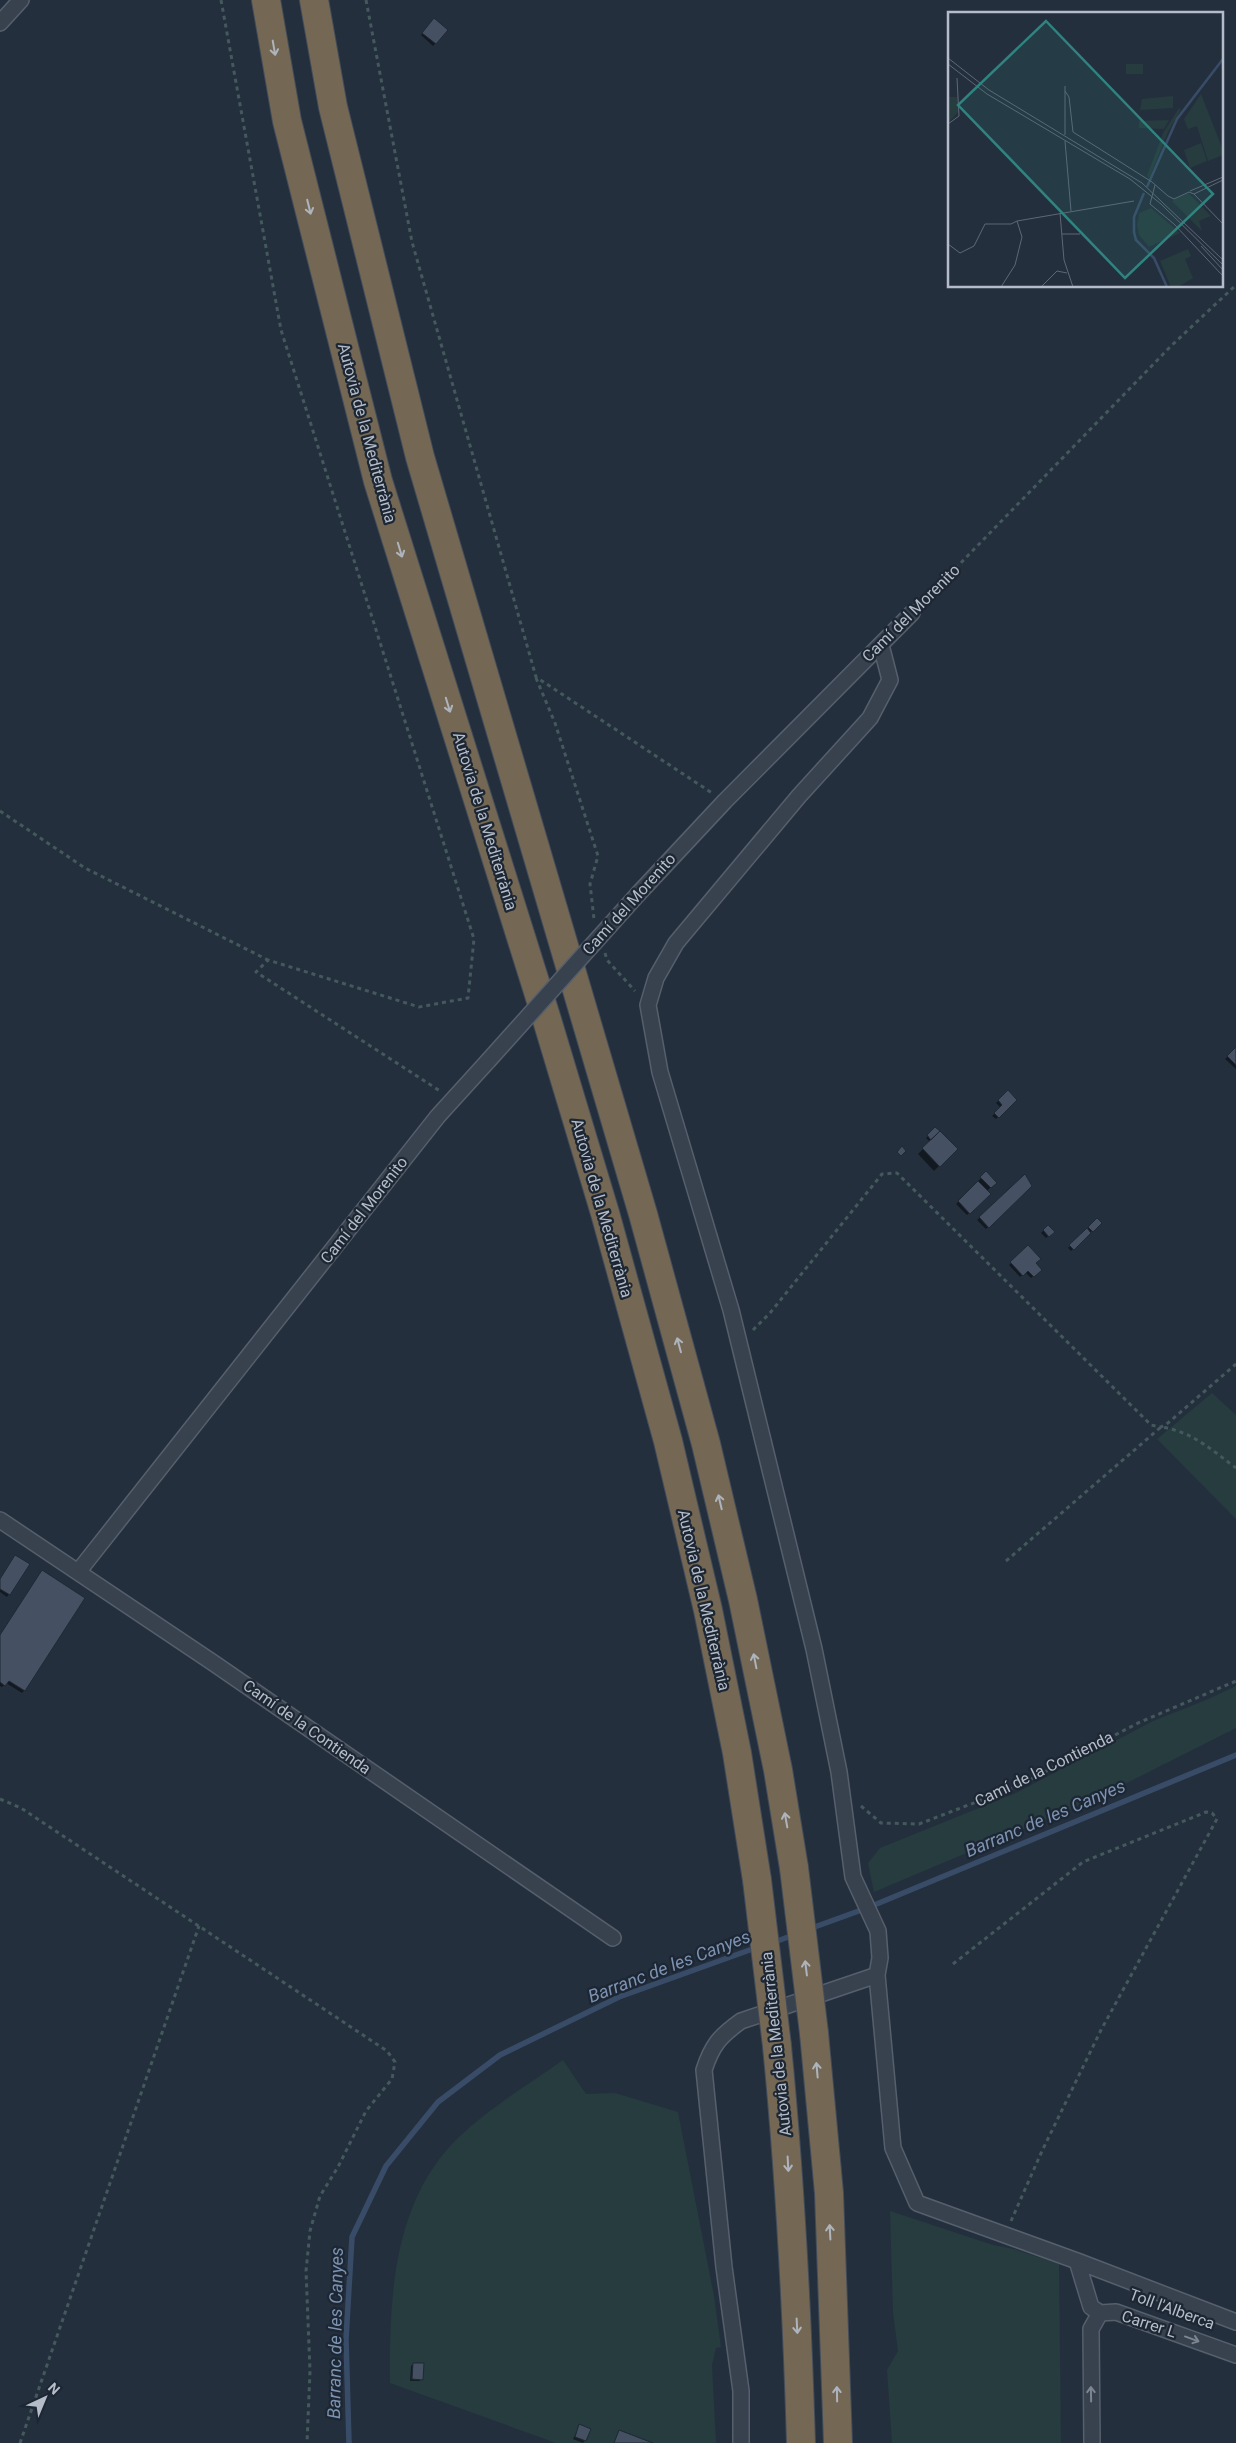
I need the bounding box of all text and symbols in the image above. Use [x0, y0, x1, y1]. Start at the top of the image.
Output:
inset map [948, 12, 1224, 288]
one-way arrow [270, 40, 280, 56]
one-way arrow [304, 198, 314, 214]
street label: Autovia de la Mediterrània [334, 341, 400, 525]
one-way arrow [395, 541, 405, 557]
street label: Camí del Morenito [858, 560, 964, 666]
one-way arrow [444, 696, 454, 712]
street label: Autovia de la Mediterrània [449, 730, 521, 912]
street label: Camí del Morenito [578, 849, 680, 959]
street label: Autovia de la Mediterrània [567, 1116, 637, 1300]
street label: Camí del Morenito [316, 1153, 412, 1267]
one-way arrow [674, 1337, 683, 1353]
one-way arrow [715, 1495, 724, 1511]
street label: Autovia de la Mediterrània [674, 1508, 734, 1692]
one-way arrow [750, 1653, 760, 1669]
street label: Camí de la Contienda [239, 1676, 375, 1778]
street label: Camí de la Contienda [972, 1727, 1116, 1811]
water label: Barranc de les Canyes [962, 1775, 1128, 1861]
one-way arrow [781, 1813, 791, 1829]
water label: Barranc de les Canyes [585, 1925, 753, 2007]
street label: Autovia de la Mediterrània [757, 1951, 795, 2137]
one-way arrow [801, 1960, 811, 1976]
one-way arrow [812, 2062, 822, 2078]
one-way arrow [784, 2156, 793, 2172]
one-way arrow [826, 2224, 835, 2240]
water label: Barranc de les Canyes [323, 2247, 347, 2419]
street label: Toll l'Alberca [1127, 2285, 1217, 2333]
street label: Carrer L [1119, 2306, 1179, 2342]
one-way arrow [793, 2318, 802, 2334]
one-way arrow [1184, 2335, 1199, 2344]
north arrow [20, 2373, 70, 2423]
text: N [45, 2379, 63, 2398]
one-way arrow [832, 2387, 841, 2403]
one-way arrow [1086, 2387, 1096, 2403]

